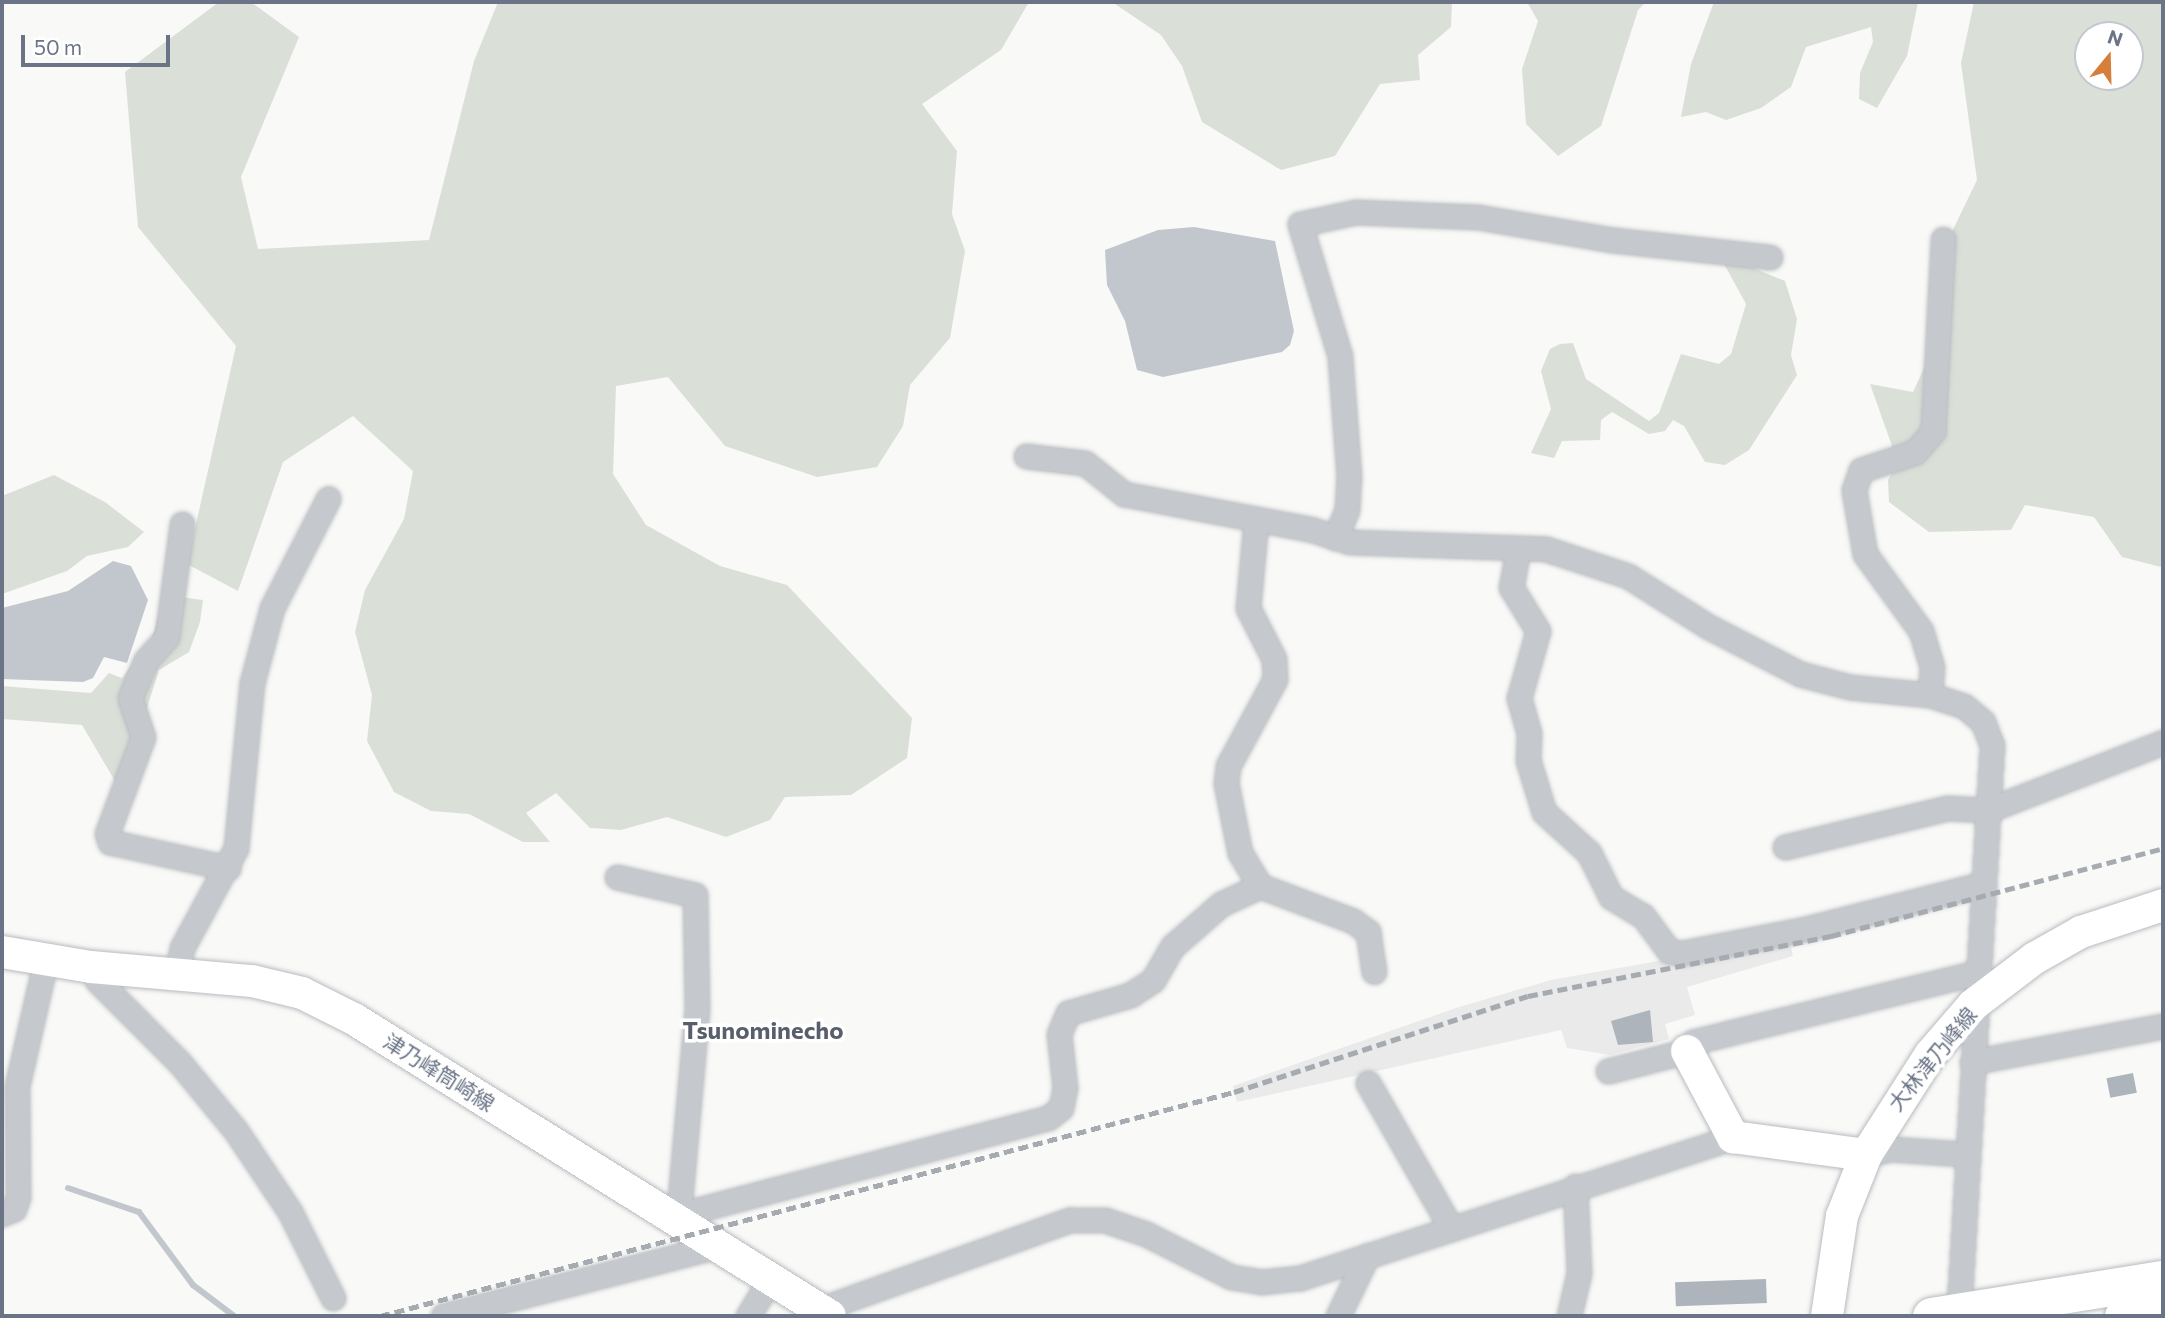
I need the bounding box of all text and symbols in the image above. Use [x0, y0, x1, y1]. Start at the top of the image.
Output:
scale bar [24, 21, 173, 65]
north arrow [2074, 21, 2144, 91]
text: N [2105, 24, 2126, 51]
text: 50 m [34, 34, 82, 59]
street label: 大林津乃峰線 [1883, 1002, 1981, 1116]
district label: Tsunominecho [683, 1016, 843, 1044]
street label: 津乃峰筒崎線 [379, 1028, 499, 1116]

